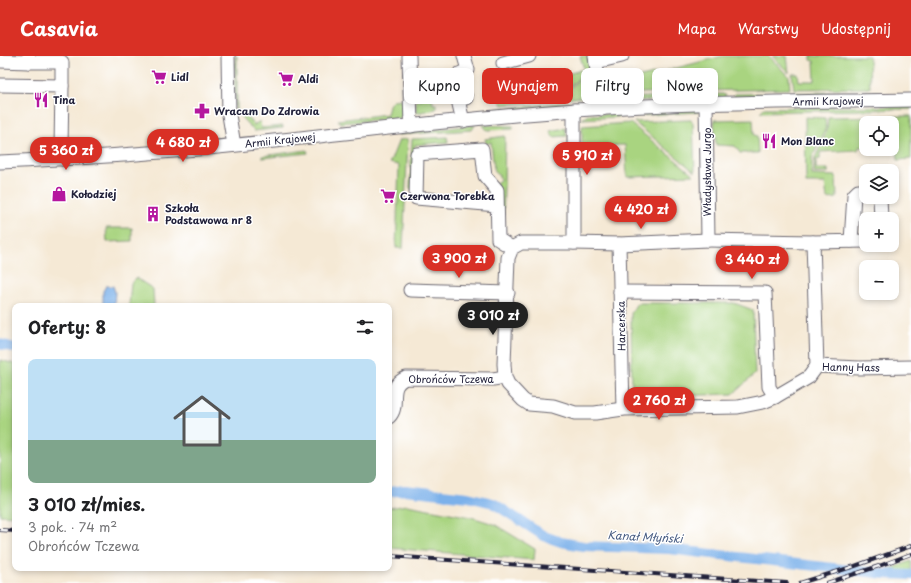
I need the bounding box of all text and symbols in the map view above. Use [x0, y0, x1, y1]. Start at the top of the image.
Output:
text: Casavia [20, 14, 98, 42]
text: Mapa [678, 18, 716, 39]
text: Warstwy [738, 18, 799, 39]
text: Udostępnij [821, 18, 891, 39]
supermarket icon: Lidl [150, 68, 168, 86]
chip: Kupno [404, 68, 474, 104]
chip: Wynajem [482, 68, 573, 104]
chip: Filtry [581, 68, 644, 104]
chip: Nowe [652, 68, 718, 104]
place label: Lidl [171, 69, 189, 84]
supermarket icon: Aldi [277, 70, 295, 88]
place label: Aldi [298, 71, 319, 86]
restaurant icon: Tina [32, 91, 50, 109]
place label: Tina [53, 92, 75, 107]
street label: Armii Krajowej [792, 92, 864, 109]
pharmacy icon: Wracam Do Zdrowia [193, 102, 211, 120]
place label: Wracam Do Zdrowia [214, 103, 320, 118]
map controls [859, 116, 899, 300]
button: locate [859, 116, 899, 156]
street label: Władysława Jurgo [699, 127, 715, 217]
street label: Armii Krajowej [244, 128, 316, 151]
pin: 4 680 zł [142, 129, 224, 163]
text: 4 680 zł [156, 132, 210, 151]
restaurant icon: Mon Blanc [760, 132, 778, 150]
place label: Mon Blanc [781, 133, 834, 148]
pin: 5 360 zł [25, 137, 107, 171]
text: 5 360 zł [39, 140, 93, 159]
pin: 5 910 zł [546, 142, 628, 176]
text: 5 910 zł [562, 145, 612, 164]
button: layers [859, 164, 899, 204]
shop icon: Kołodziej [50, 185, 68, 203]
place label: Kołodziej [71, 186, 117, 201]
supermarket icon: Czerwona Torebka [379, 187, 397, 205]
place label: Czerwona Torebka [400, 188, 495, 203]
pin: 4 420 zł [600, 196, 682, 230]
text: 4 420 zł [614, 199, 668, 218]
place label: Szkoła Podstawowa nr 8 [165, 200, 252, 227]
building icon: Szkoła Podstawowa nr 8 [144, 205, 162, 223]
button: + [859, 212, 899, 252]
pin: 3 900 zł [418, 245, 500, 279]
pin: 3 440 zł [711, 246, 793, 280]
text: 3 900 zł [432, 248, 486, 267]
text: 3 440 zł [725, 249, 779, 268]
button: − [859, 260, 899, 300]
street label: Harcerska [613, 300, 628, 351]
pin: 3 010 zł [452, 302, 534, 336]
text: 3 010 zł [467, 305, 519, 324]
text: Oferty: 8 [28, 314, 106, 340]
icon: filters [354, 316, 376, 338]
street label: Hanny Hass [822, 358, 880, 376]
street label: Obrońców Tczewa [408, 371, 495, 386]
icon: home [166, 385, 238, 457]
pin: 2 760 zł [618, 387, 700, 421]
text: 2 760 zł [633, 390, 685, 409]
text: 3 010 zł/mies. [28, 491, 145, 517]
text: 3 pok. · 74 m² [28, 517, 117, 536]
water label: Kanał Młyński [607, 526, 685, 547]
text: Obrońców Tczewa [28, 536, 139, 555]

